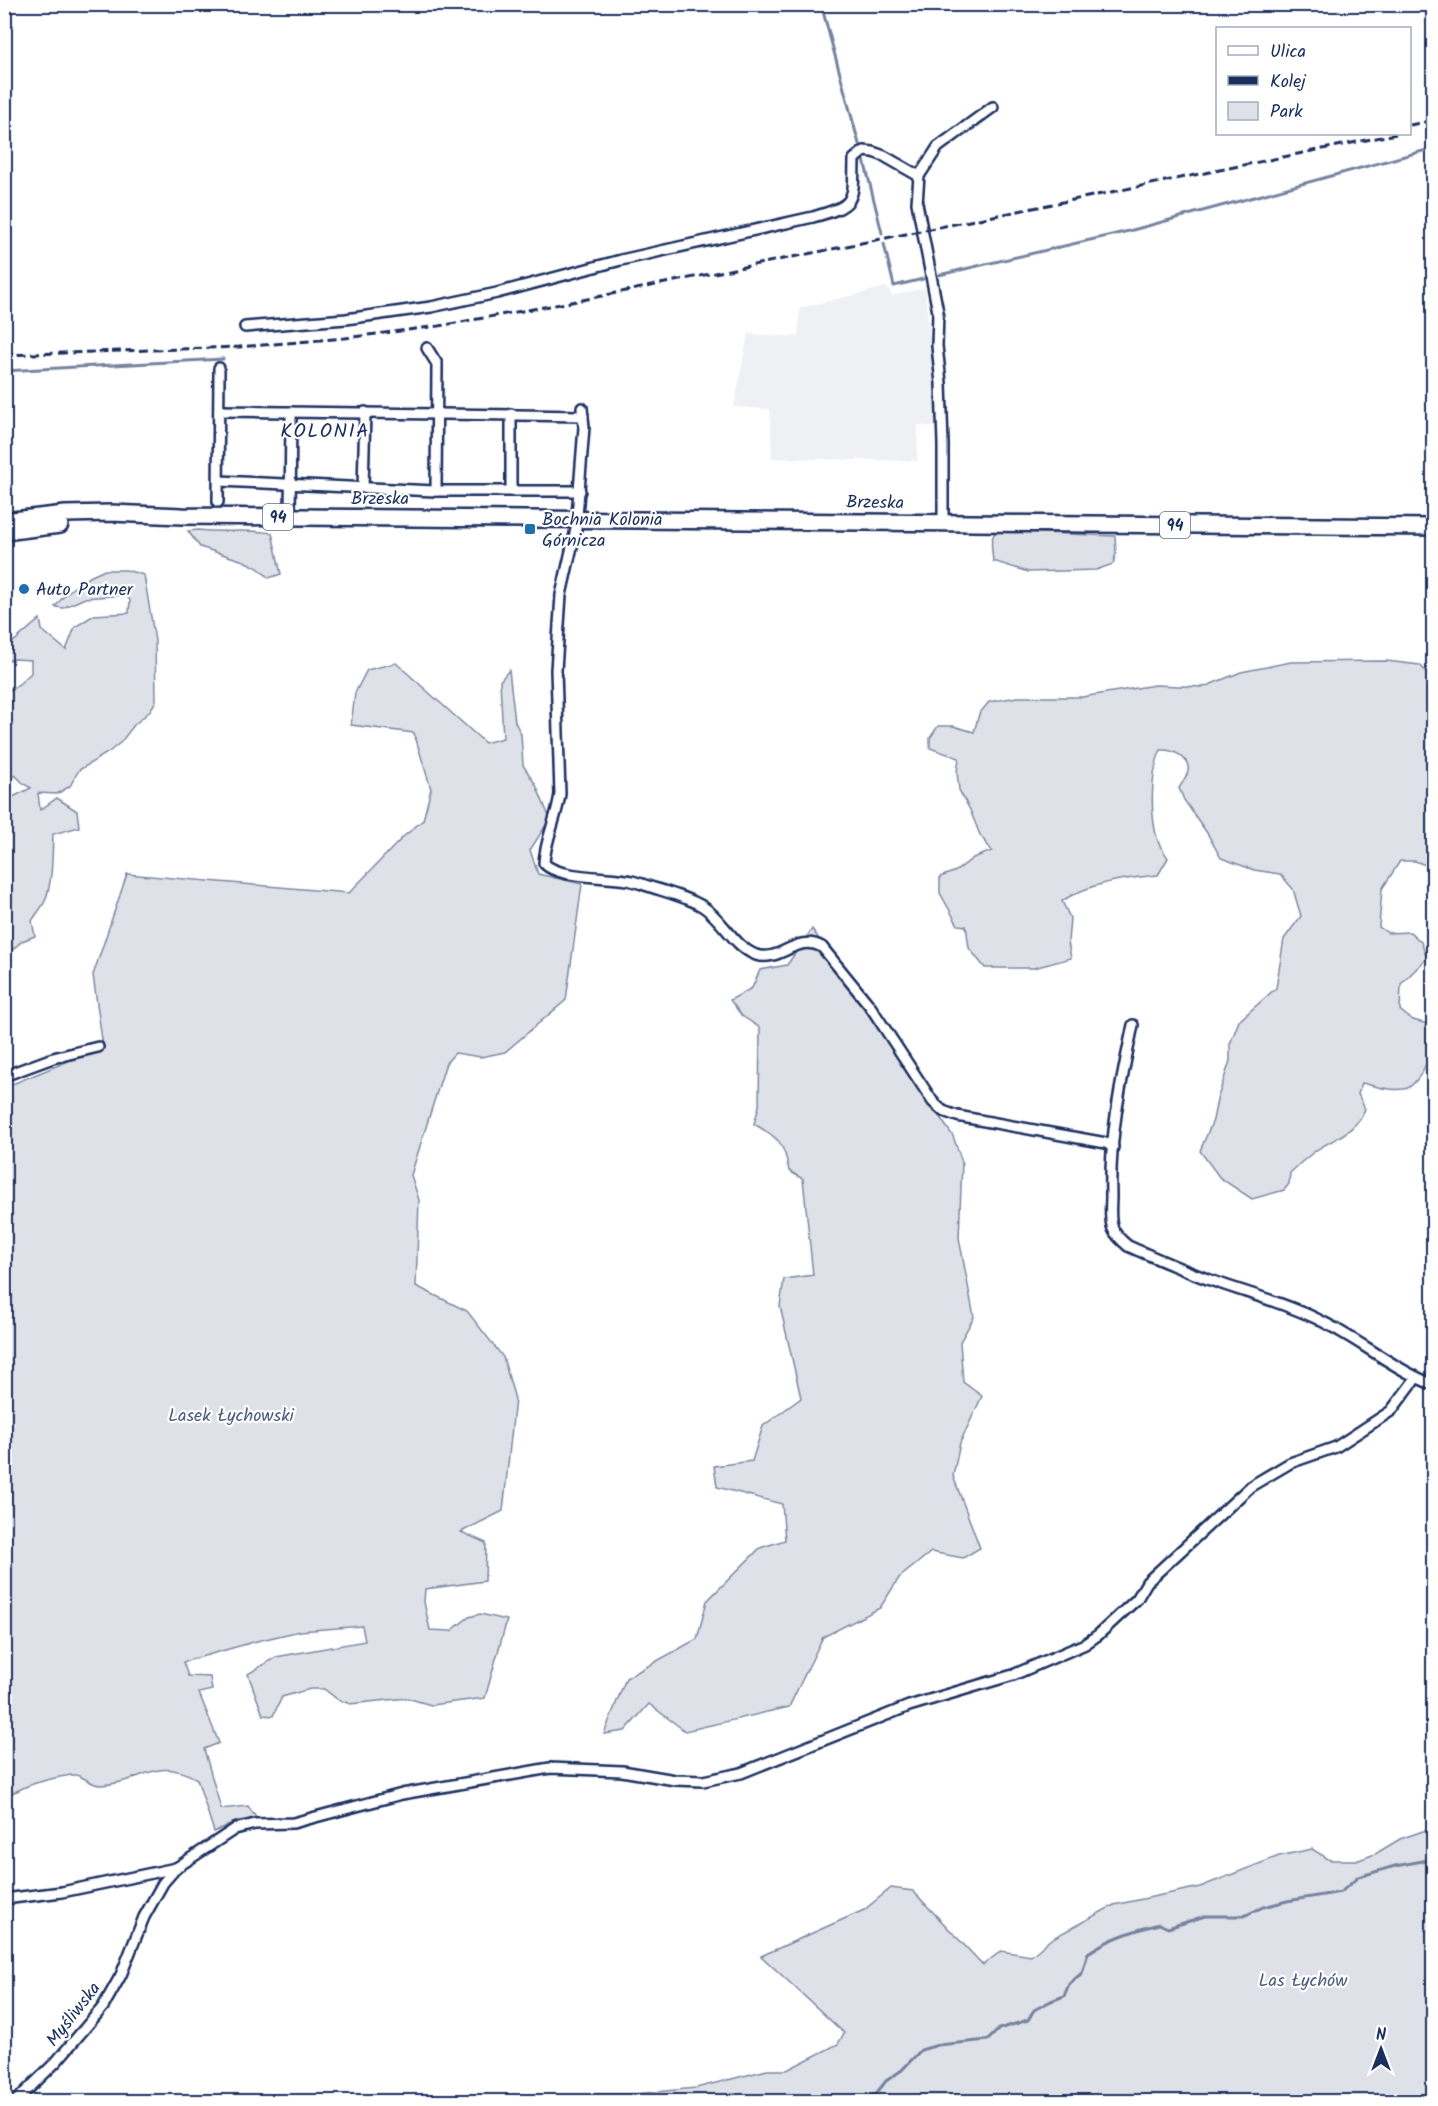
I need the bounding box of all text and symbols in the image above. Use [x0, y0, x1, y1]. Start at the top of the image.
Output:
legend [1216, 27, 1411, 135]
text: Ulica [1270, 38, 1306, 67]
text: Kolej [1270, 68, 1307, 97]
text: Park [1270, 98, 1303, 127]
district label: KOLONIA [280, 416, 370, 448]
street label: Brzeska [351, 485, 409, 514]
street label: Brzeska [846, 488, 904, 519]
road number: 94 [263, 504, 293, 530]
place label: Bochnia Kolonia Górnicza [542, 506, 663, 556]
road number: 94 [1160, 512, 1190, 538]
marker: Bochnia Kolonia Górnicza [523, 522, 537, 536]
place label: Auto Partner [36, 576, 134, 605]
marker: Auto Partner [17, 582, 31, 596]
park label: Lasek Łychowski [168, 1402, 295, 1431]
park label: Las Łychów [1259, 1967, 1348, 1996]
street label: Myśliwska [39, 1976, 109, 2054]
north arrow [1351, 2019, 1411, 2079]
text: N [1376, 2023, 1386, 2048]

